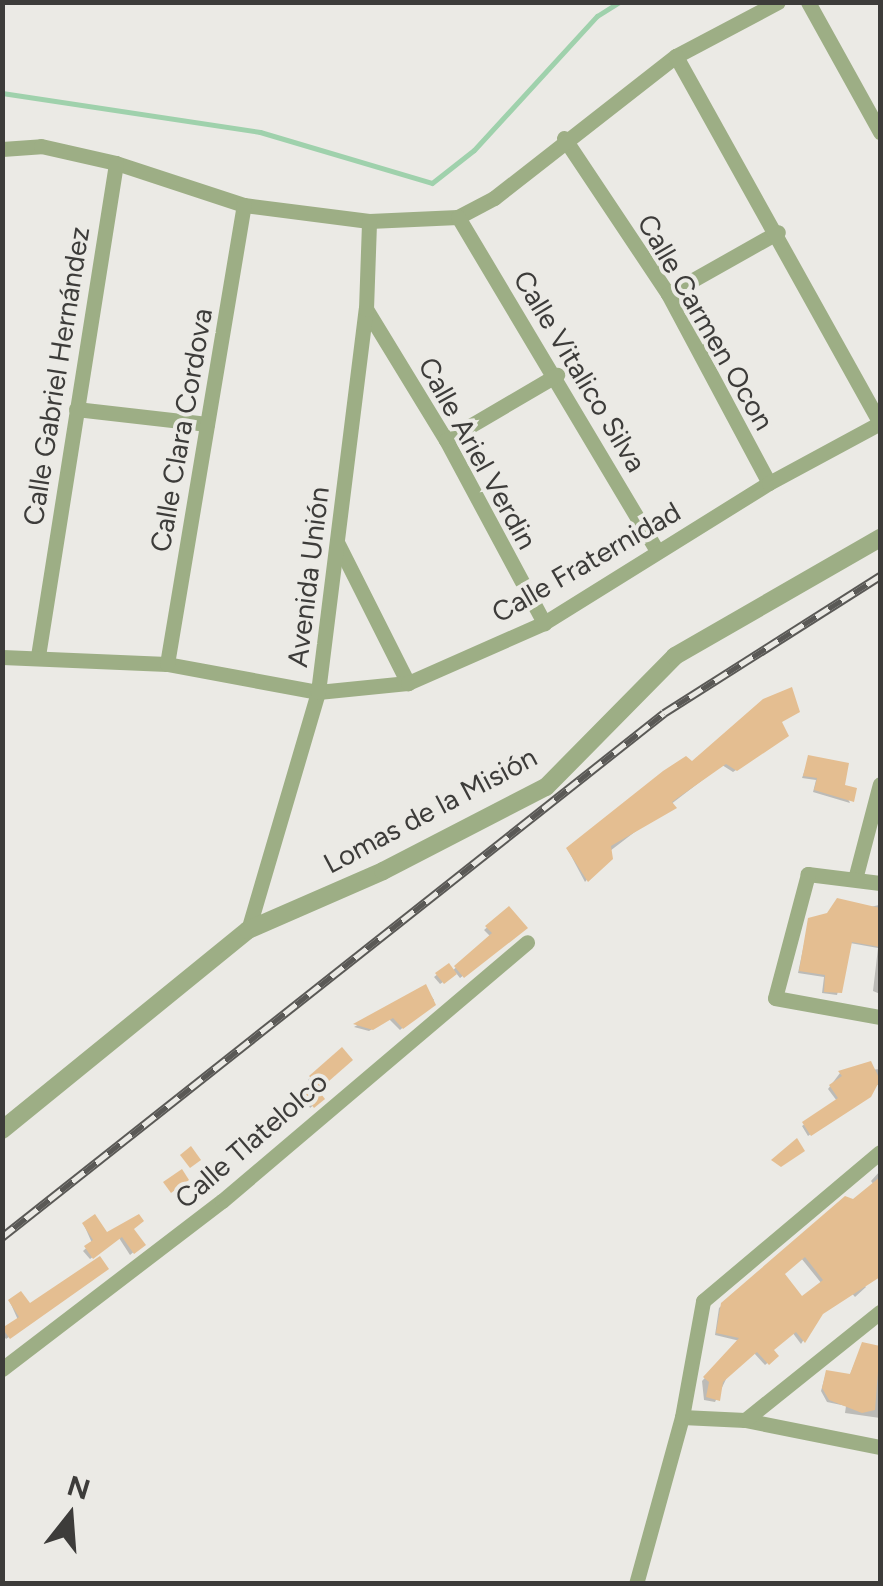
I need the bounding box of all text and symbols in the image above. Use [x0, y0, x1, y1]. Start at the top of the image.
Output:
street label: Calle Carmen Ocon [631, 208, 781, 436]
street label: Calle Gabriel Hernández [16, 224, 96, 528]
street label: Calle Vitalico Silva [507, 264, 653, 478]
street label: Calle Clara Cordova [143, 305, 219, 555]
street label: Calle Ariel Verdin [411, 351, 545, 555]
street label: Avenida Unión [280, 485, 336, 669]
street label: Calle Fraternidad [486, 494, 686, 630]
street label: Lomas de la Misión [318, 740, 542, 880]
street label: Calle Tlatelolco [168, 1065, 334, 1215]
north arrow [20, 1466, 120, 1566]
text: N [63, 1468, 94, 1507]

